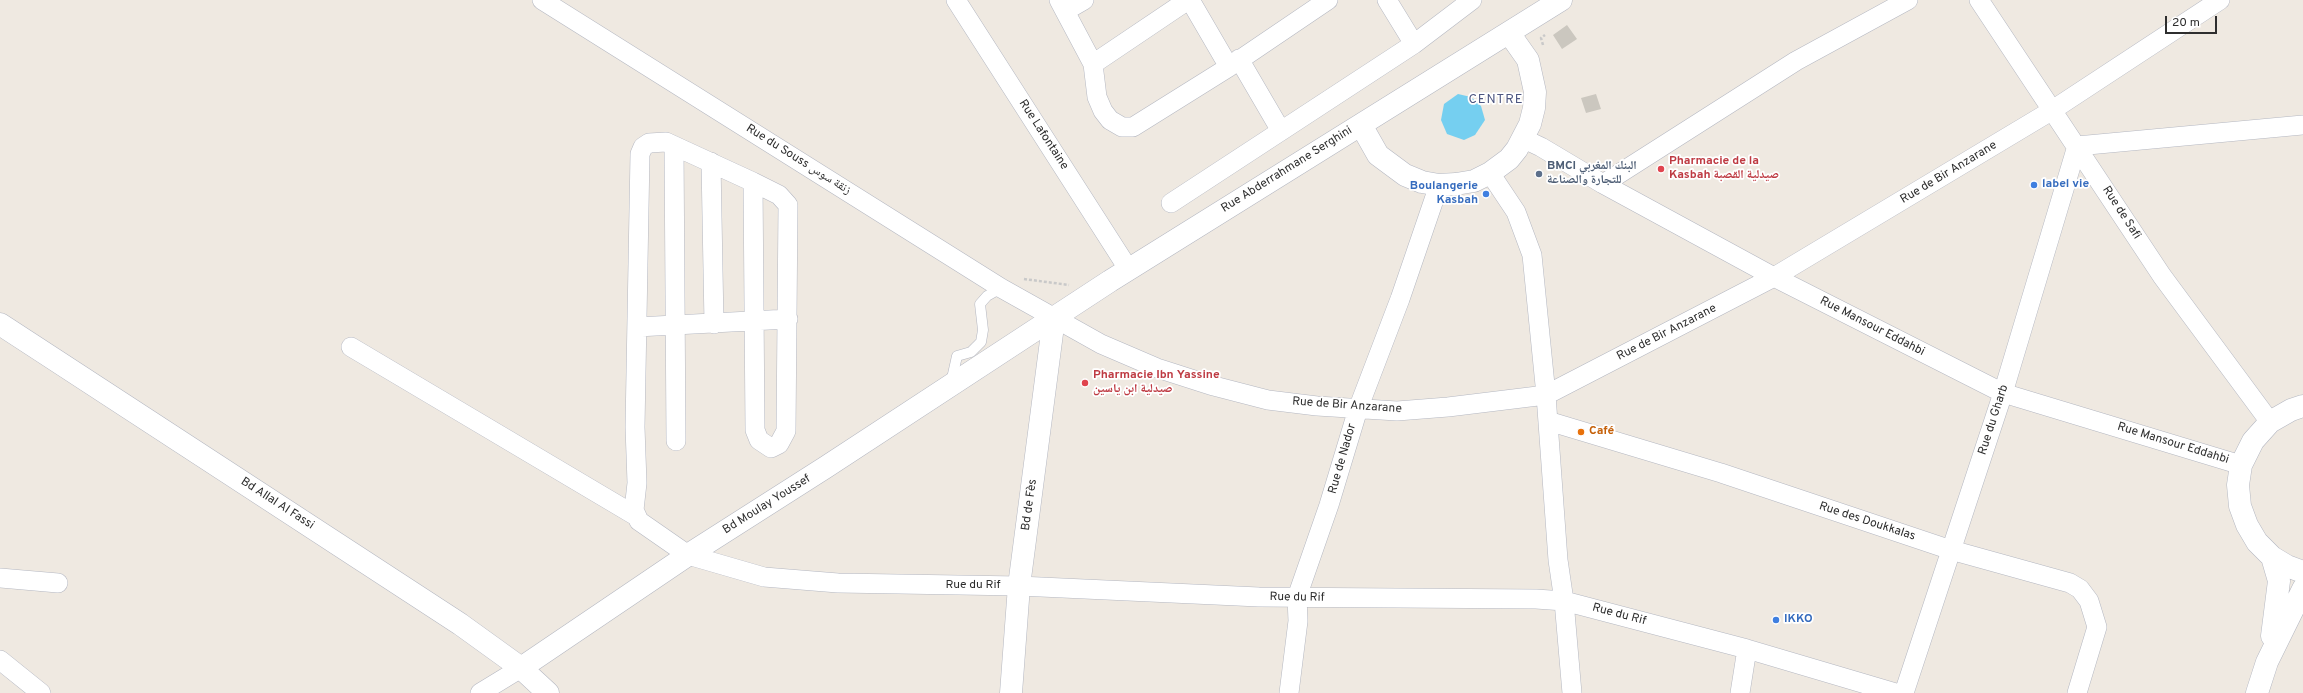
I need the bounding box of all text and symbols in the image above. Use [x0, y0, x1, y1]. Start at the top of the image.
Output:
scale bar [2167, 8, 2219, 34]
text: 20 m [2172, 15, 2200, 31]
district label: CENTRE [1468, 92, 1524, 108]
street label: Rue Lafontaine [1015, 97, 1071, 173]
street label: Rue du Souss زنقة سوس [743, 122, 853, 198]
street label: Rue Abderrahmane Serghini [1219, 124, 1355, 216]
street label: Rue de Bir Anzarane [1898, 139, 2000, 207]
place label: Pharmacie de la Kasbah صيدلية القصبة [1669, 155, 1779, 183]
place label: BMCI البنك المغربي للتجارة والصناعة [1547, 160, 1637, 188]
marker: Pharmacie de la Kasbah صيدلية القصبة [1656, 164, 1666, 174]
marker: BMCI البنك المغربي للتجارة والصناعة [1534, 169, 1544, 179]
place label: label vie [2042, 178, 2089, 192]
place label: Boulangerie Kasbah [1410, 180, 1478, 208]
marker: label vie [2029, 180, 2039, 190]
street label: Rue de Safi [2099, 184, 2143, 242]
marker: Boulangerie Kasbah [1481, 189, 1491, 199]
street label: Rue Mansour Eddahbi [1817, 294, 1927, 360]
street label: Rue de Bir Anzarane [1615, 302, 1719, 364]
place label: Pharmacie Ibn Yassine صيدلية ابن ياسين [1093, 369, 1220, 397]
marker: Pharmacie Ibn Yassine صيدلية ابن ياسين [1080, 378, 1090, 388]
street label: Rue du Gharb [1976, 383, 2012, 457]
street label: Rue de Bir Anzarane [1292, 395, 1402, 417]
street label: Rue Mansour Eddahbi [2115, 420, 2231, 468]
street label: Rue de Nador [1326, 422, 1360, 496]
place label: Café [1589, 425, 1614, 439]
marker: Café [1576, 427, 1586, 437]
street label: Bd Moulay Youssef [721, 472, 813, 538]
street label: Bd Allal Al Fassi [238, 475, 316, 533]
street label: Bd de Fès [1019, 478, 1041, 532]
street label: Rue des Doukkalas [1817, 500, 1917, 544]
street label: Rue du Rif [945, 579, 1001, 593]
street label: Rue du Rif [1269, 590, 1325, 606]
street label: Rue du Rif [1591, 601, 1647, 629]
place label: IKKO [1784, 613, 1813, 627]
marker: IKKO [1771, 615, 1781, 625]

